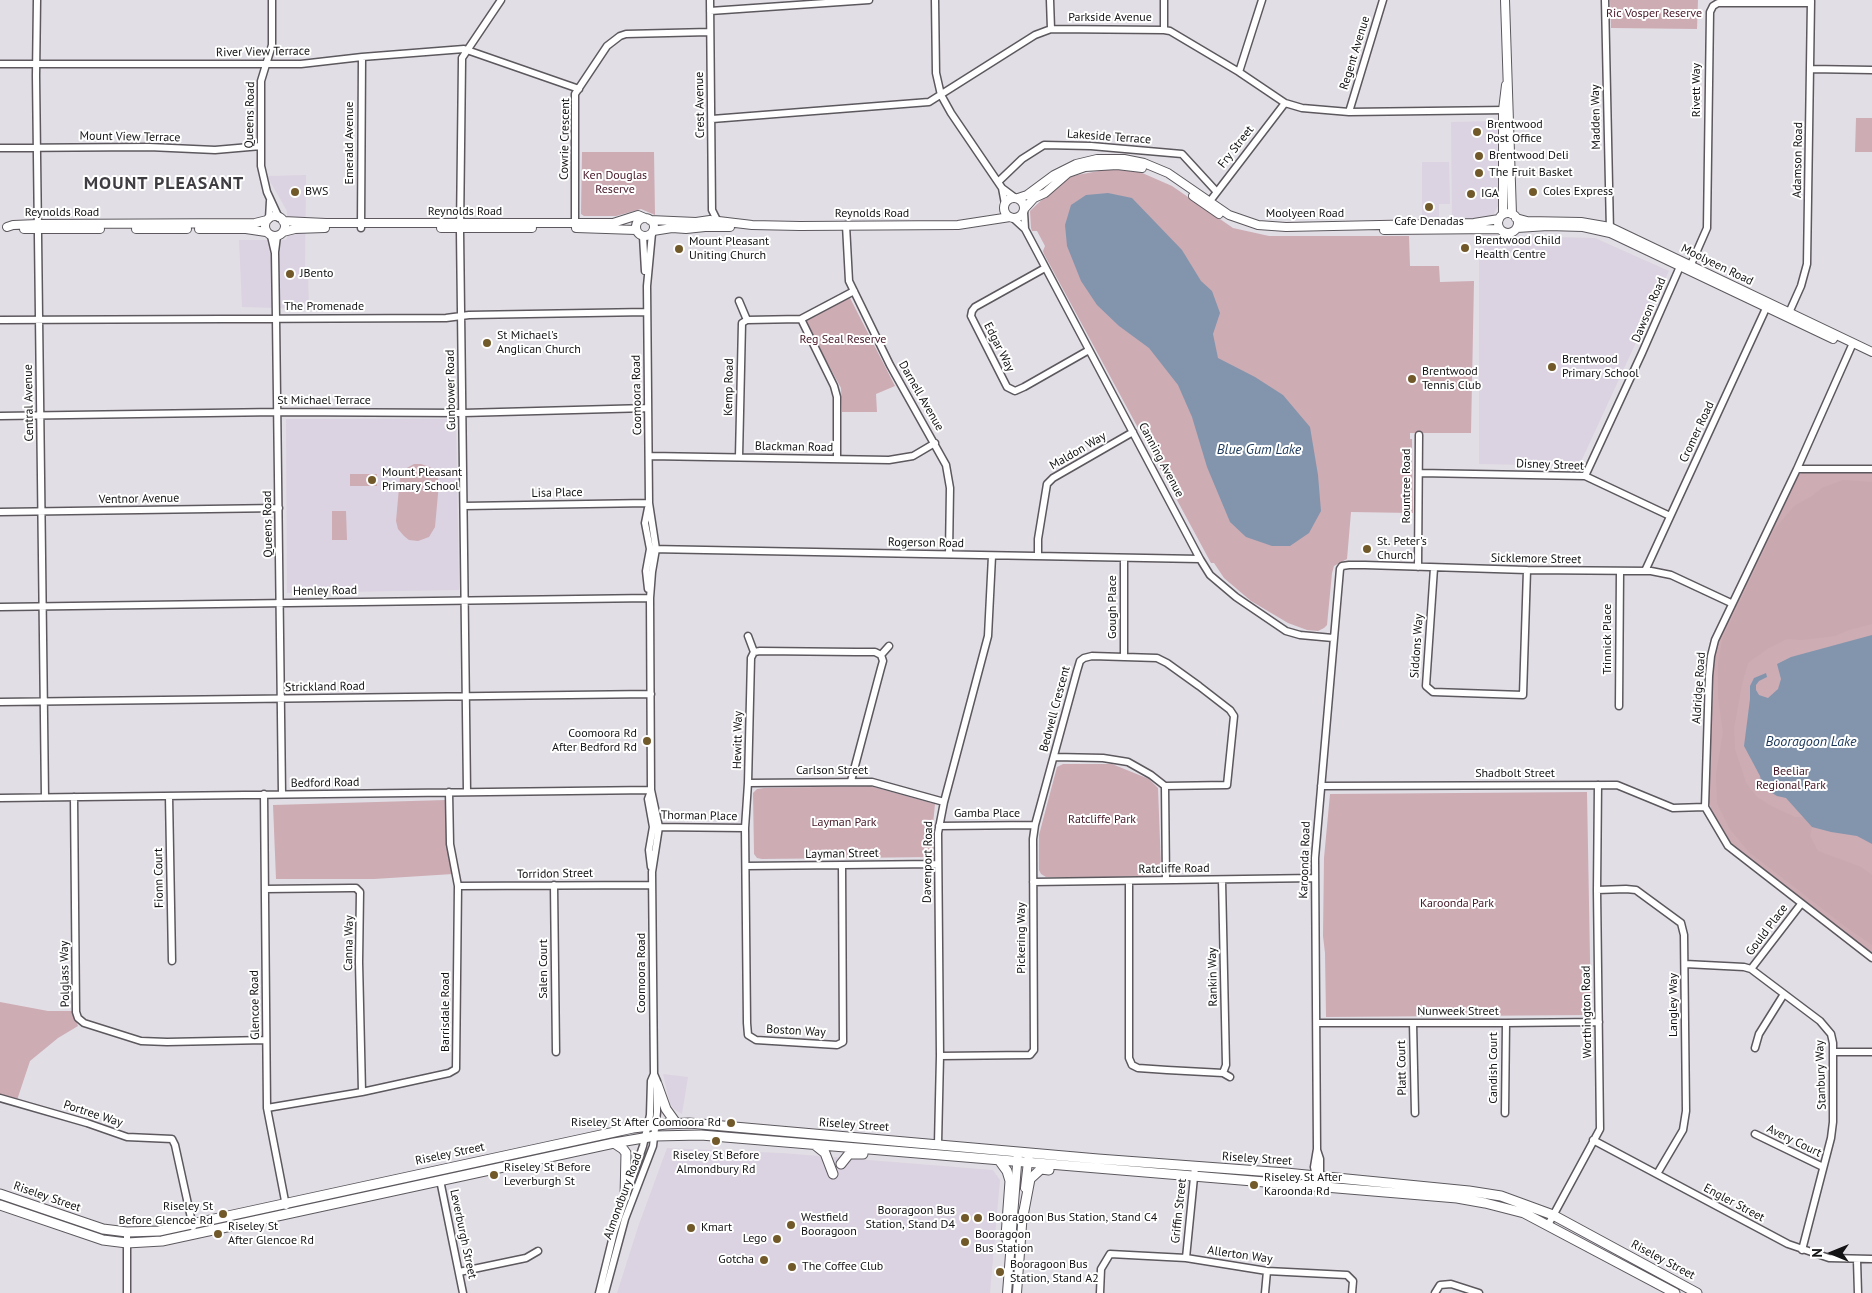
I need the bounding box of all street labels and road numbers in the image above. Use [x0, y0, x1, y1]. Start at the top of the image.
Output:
street label: Parkside Avenue [1068, 11, 1152, 25]
street label: Regent Avenue [1337, 14, 1373, 92]
street label: River View Terrace [216, 44, 310, 60]
street label: Rivett Way [1690, 63, 1704, 117]
street label: Crest Avenue [692, 72, 708, 138]
street label: Queens Road [242, 81, 258, 149]
street label: Madden Way [1588, 84, 1604, 150]
street label: Cowrie Crescent [557, 98, 573, 180]
street label: Emerald Avenue [343, 102, 357, 184]
street label: Adamson Road [1790, 122, 1806, 198]
street label: Fry Street [1215, 123, 1257, 171]
street label: Lakeside Terrace [1066, 127, 1152, 147]
street label: Mount View Terrace [79, 129, 181, 145]
street label: Reynolds Road [428, 205, 502, 219]
street label: Reynolds Road [25, 206, 99, 220]
street label: Reynolds Road [835, 207, 909, 221]
street label: Moolyeen Road [1266, 207, 1344, 221]
street label: Moolyeen Road [1679, 241, 1755, 289]
street label: Dawson Road [1629, 275, 1669, 345]
street label: The Promenade [284, 300, 364, 314]
street label: Edgar Way [980, 320, 1018, 374]
street label: Gunbower Road [443, 350, 459, 430]
street label: Coomoora Road [629, 355, 645, 435]
street label: Kemp Road [721, 358, 737, 416]
street label: Darnell Avenue [895, 359, 947, 433]
street label: Central Avenue [21, 364, 37, 442]
street label: St Michael Terrace [277, 394, 371, 408]
street label: Cromer Road [1677, 399, 1717, 465]
street label: Canning Avenue [1135, 420, 1187, 500]
street label: Maldon Way [1047, 429, 1109, 473]
street label: Blackman Road [755, 439, 833, 455]
street label: Rountree Road [1400, 449, 1414, 523]
street label: Disney Street [1516, 457, 1584, 473]
street label: Lisa Place [531, 485, 583, 501]
street label: Queens Road [260, 490, 276, 558]
street label: Ventnor Avenue [99, 491, 179, 507]
street label: Rogerson Road [888, 535, 964, 551]
street label: Sicklemore Street [1491, 551, 1581, 567]
street label: Gough Place [1106, 575, 1120, 639]
street label: Henley Road [293, 583, 357, 599]
street label: Trinnick Place [1601, 604, 1615, 674]
street label: Siddons Way [1408, 613, 1426, 679]
street label: Aldridge Road [1689, 652, 1709, 724]
street label: Bedwell Crescent [1037, 664, 1073, 754]
street label: Strickland Road [285, 679, 365, 695]
street label: Hewitt Way [730, 711, 746, 769]
street label: Carlson Street [796, 764, 868, 778]
street label: Shadbolt Street [1475, 767, 1555, 781]
street label: Bedford Road [290, 775, 360, 791]
street label: Gamba Place [954, 807, 1020, 821]
street label: Thorman Place [661, 808, 737, 824]
street label: Davenport Road [920, 821, 936, 903]
street label: Karoonda Road [1296, 821, 1314, 899]
street label: Layman Street [805, 846, 879, 862]
street label: Fionn Court [151, 848, 167, 908]
street label: Ratcliffe Road [1138, 861, 1210, 877]
street label: Torridon Street [517, 866, 593, 882]
street label: Gould Place [1743, 901, 1791, 959]
street label: Pickering Way [1015, 902, 1029, 974]
street label: Canna Way [341, 915, 357, 971]
street label: Coomoora Road [635, 933, 649, 1013]
street label: Salen Court [537, 939, 551, 999]
street label: Polglass Way [57, 941, 73, 1007]
street label: Rankin Way [1205, 947, 1221, 1007]
street label: Worthington Road [1579, 966, 1595, 1058]
street label: Glencoe Road [247, 970, 263, 1040]
street label: Barrisdale Road [439, 972, 453, 1052]
street label: Langley Way [1667, 973, 1681, 1037]
street label: Nunweek Street [1417, 1005, 1499, 1019]
street label: Boston Way [766, 1022, 826, 1040]
street label: Candish Court [1487, 1032, 1501, 1104]
street label: Platt Court [1394, 1040, 1410, 1096]
street label: Stanbury Way [1813, 1040, 1829, 1110]
street label: Portree Way [62, 1098, 124, 1130]
street label: Riseley Street [818, 1115, 890, 1135]
street label: Avery Court [1764, 1122, 1824, 1160]
street label: Riseley Street [414, 1140, 486, 1168]
street label: Riseley Street [1221, 1149, 1293, 1169]
street label: Almondbury Road [601, 1151, 645, 1241]
street label: Griffin Street [1168, 1178, 1190, 1244]
street label: Riseley Street [11, 1179, 83, 1215]
street label: Engler Street [1701, 1181, 1767, 1225]
street label: Leverburgh Street [446, 1188, 480, 1280]
street label: Riseley Street [1629, 1237, 1697, 1283]
street label: Allerton Way [1206, 1243, 1274, 1267]

